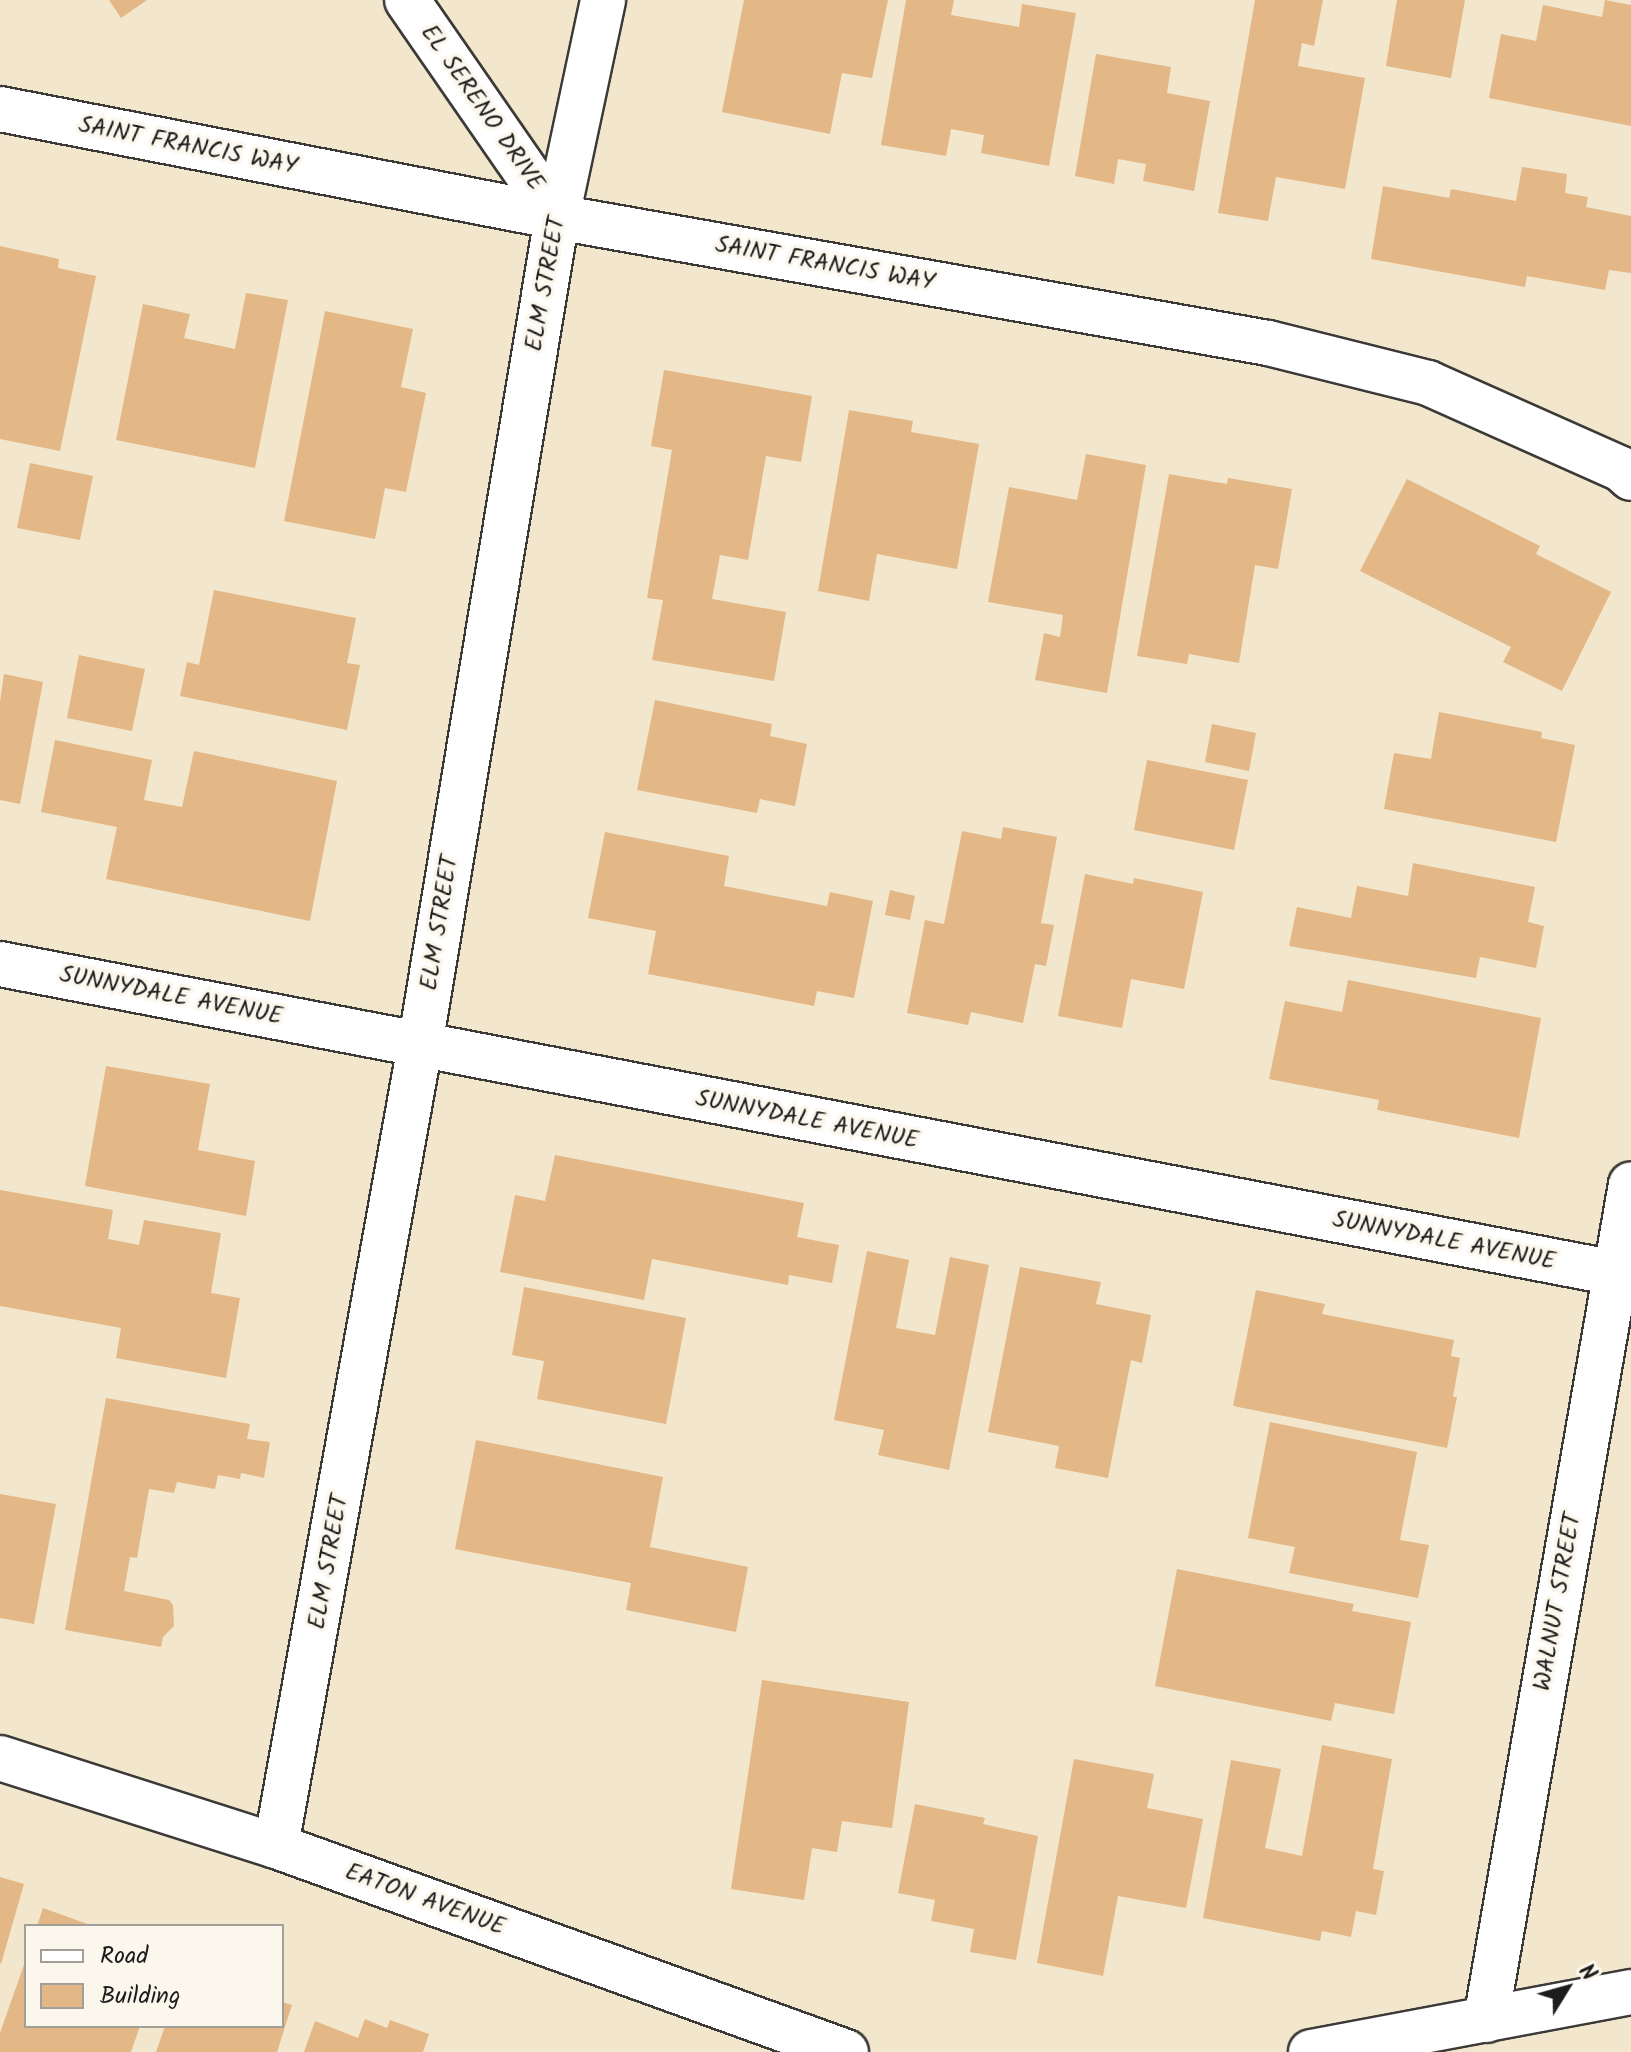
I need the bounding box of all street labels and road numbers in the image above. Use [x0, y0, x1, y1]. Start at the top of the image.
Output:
street label: EL SERENO DRIVE [414, 19, 550, 197]
street label: SAINT FRANCIS WAY [76, 111, 300, 181]
street label: ELM STREET [520, 214, 572, 354]
street label: SAINT FRANCIS WAY [713, 231, 937, 297]
street label: ELM STREET [415, 853, 465, 993]
street label: SUNNYDALE AVENUE [57, 960, 285, 1032]
street label: SUNNYDALE AVENUE [693, 1084, 921, 1156]
street label: SUNNYDALE AVENUE [1330, 1205, 1558, 1277]
street label: ELM STREET [303, 1492, 355, 1632]
street label: WALNUT STREET [1528, 1511, 1588, 1693]
street label: EATON AVENUE [341, 1858, 509, 1942]

